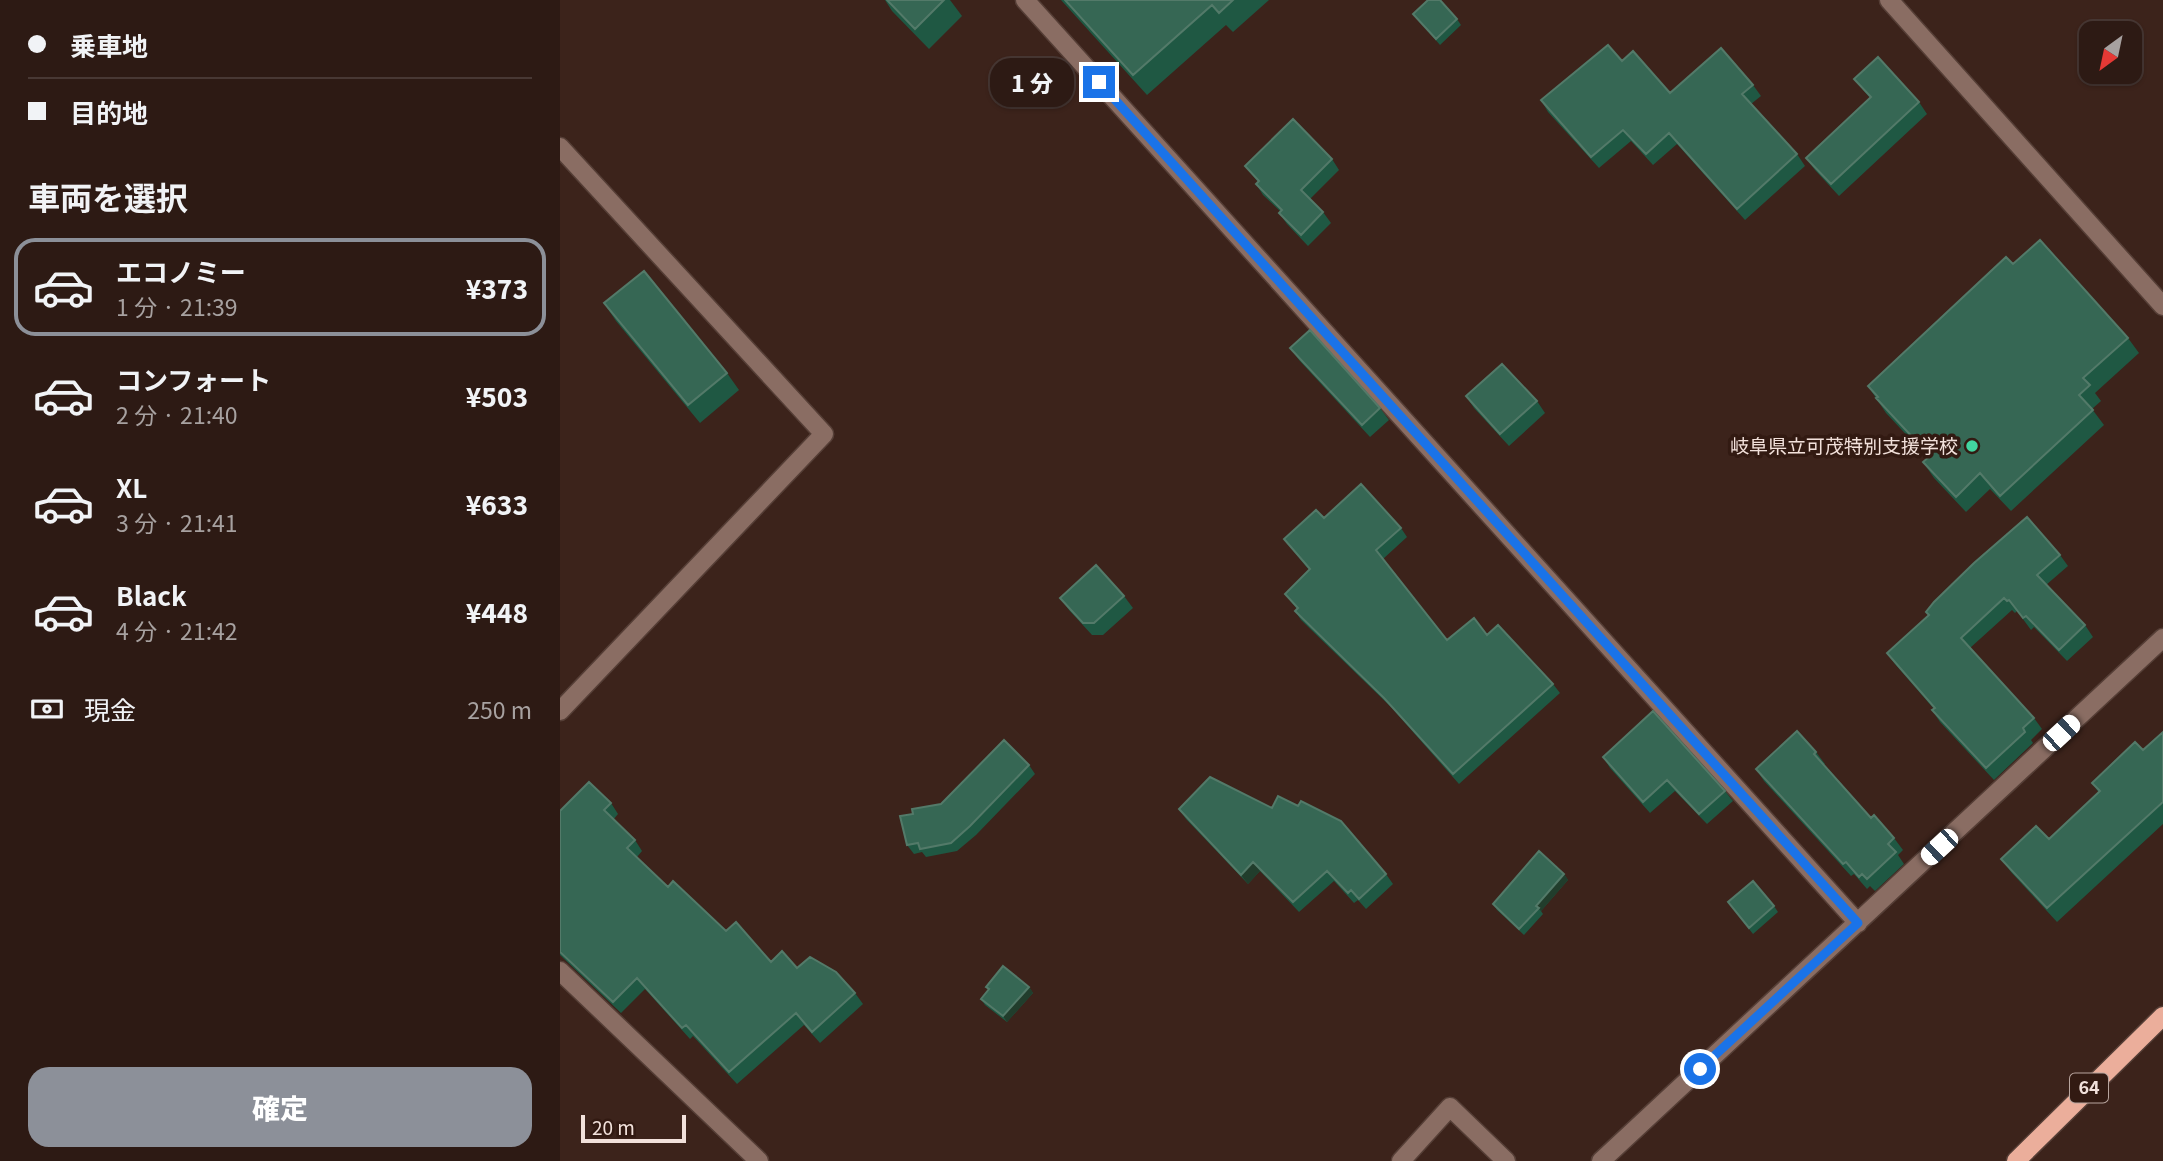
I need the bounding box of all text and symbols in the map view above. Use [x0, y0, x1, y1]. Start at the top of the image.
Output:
north arrow [2079, 21, 2142, 84]
map controls [2079, 21, 2142, 84]
text: 乗車地 [70, 26, 148, 63]
callout: 1 分 [990, 57, 1074, 106]
text: 1 分 [1011, 65, 1053, 99]
route end [1083, 66, 1115, 98]
text: 目的地 [70, 93, 148, 130]
text: 車両を選択 [28, 173, 188, 219]
text: エコノミー [116, 252, 246, 289]
icon: car [32, 256, 95, 319]
text: ¥373 [466, 269, 528, 306]
text: 1 分 · 21:39 [116, 289, 238, 323]
text: コンフォート [116, 360, 271, 397]
icon: car [32, 364, 95, 427]
text: ¥503 [466, 377, 528, 414]
text: 2 分 · 21:40 [116, 397, 238, 431]
place label: 岐阜県立可茂特別支援学校 [1730, 431, 1958, 458]
marker: 岐阜県立可茂特別支援学校 [1964, 438, 1980, 454]
text: XL [116, 468, 147, 505]
icon: car [32, 472, 95, 535]
text: ¥633 [466, 485, 528, 522]
text: 3 分 · 21:41 [116, 505, 238, 539]
text: Black [116, 576, 187, 613]
icon: car [32, 580, 95, 643]
text: ¥448 [466, 593, 528, 630]
text: 4 分 · 21:42 [116, 613, 238, 647]
icon: cash [28, 690, 66, 728]
text: 現金 [84, 690, 136, 727]
text: 250 m [467, 692, 532, 726]
car [2039, 711, 2084, 755]
car [1917, 825, 1962, 869]
route start [1684, 1053, 1716, 1085]
button: 確定 [28, 1067, 532, 1147]
road number: 64 [2070, 1073, 2108, 1102]
scale bar [581, 1112, 686, 1144]
text: 20 m [592, 1113, 635, 1140]

